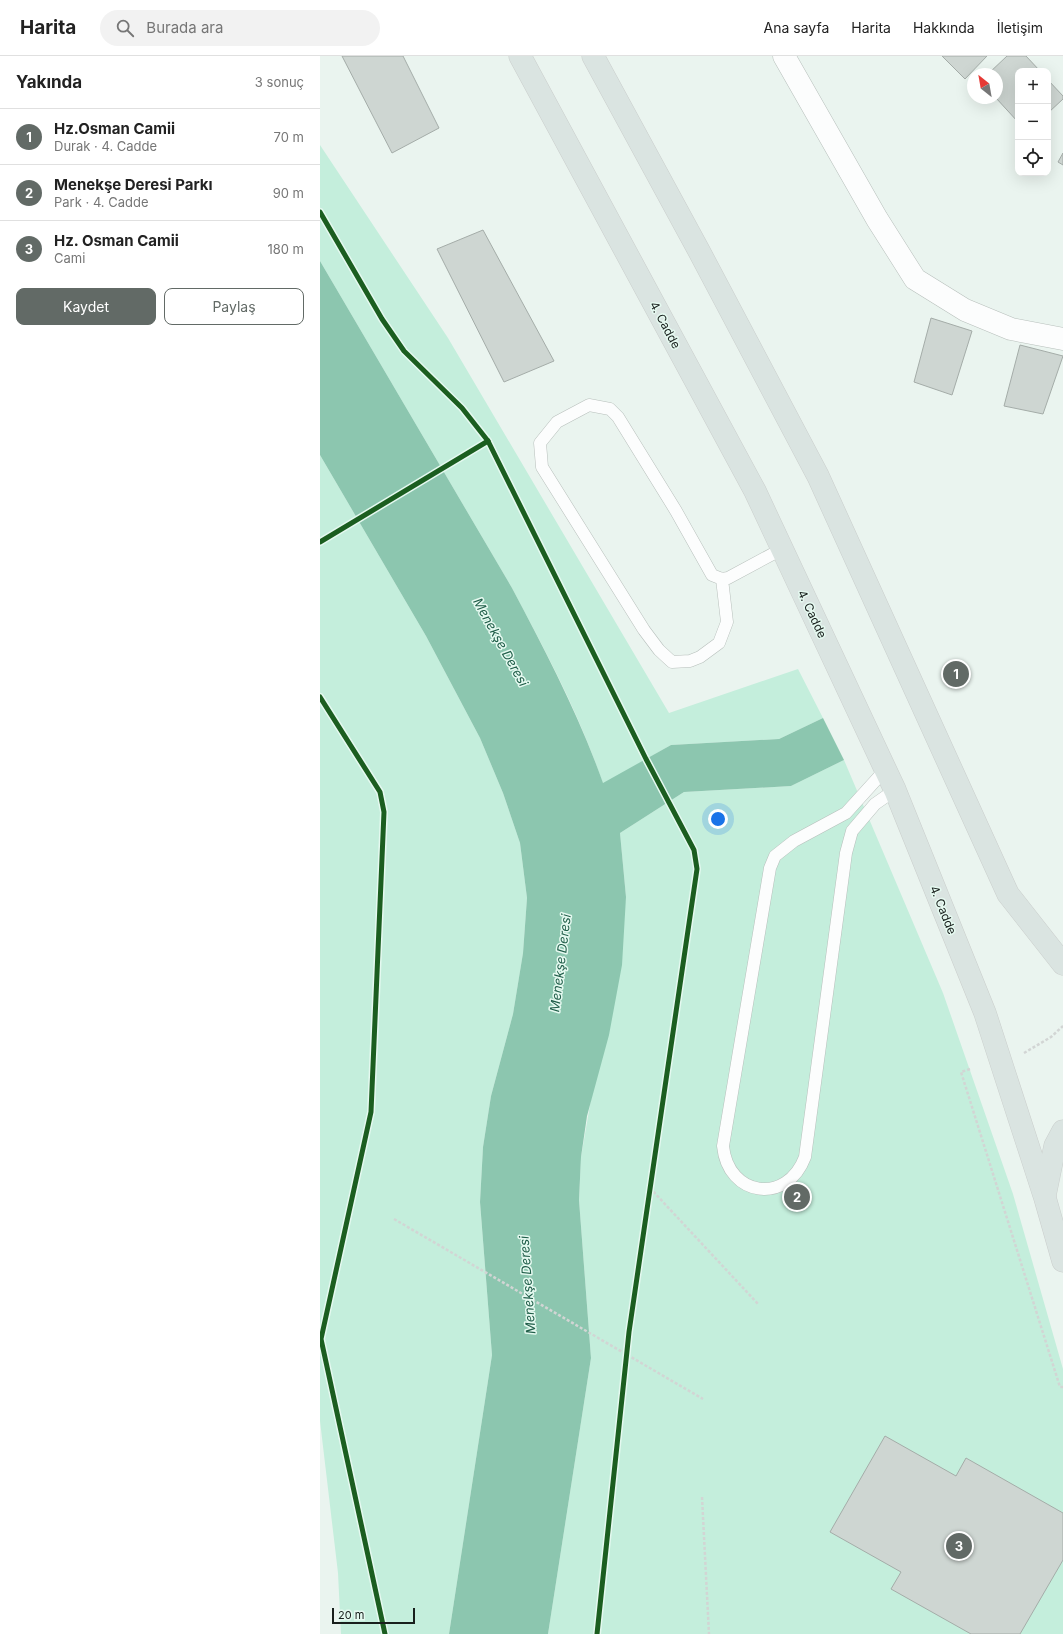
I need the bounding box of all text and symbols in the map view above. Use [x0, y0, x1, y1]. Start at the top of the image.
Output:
search box [100, 10, 380, 46]
text: Harita [20, 16, 76, 39]
icon: search [114, 17, 136, 39]
text: Burada ara [146, 18, 223, 37]
text: Ana sayfa [764, 19, 829, 36]
text: Harita [851, 19, 891, 36]
text: Hakkında [913, 19, 975, 36]
text: İletişim [997, 19, 1043, 36]
north arrow [967, 68, 1003, 104]
map controls [1015, 68, 1051, 176]
button: + [1015, 68, 1051, 104]
text: Yakında [16, 72, 82, 92]
text: 3 sonuç [255, 74, 304, 90]
button: − [1015, 104, 1051, 140]
text: Hz.Osman Camii [54, 119, 175, 138]
text: 1 [26, 129, 32, 145]
text: 70 m [274, 129, 304, 145]
text: Durak · 4. Cadde [54, 138, 157, 154]
button: locate [1015, 140, 1051, 176]
text: Menekşe Deresi Parkı [54, 175, 213, 194]
text: 2 [25, 185, 33, 201]
text: 90 m [273, 185, 304, 201]
text: Park · 4. Cadde [54, 194, 149, 210]
text: Hz. Osman Camii [54, 231, 179, 250]
text: 3 [25, 241, 33, 257]
text: 180 m [267, 241, 304, 257]
text: Cami [54, 250, 85, 266]
button: Kaydet [16, 288, 156, 325]
button: Paylaş [164, 288, 304, 325]
street label: 4. Cadde [647, 299, 684, 351]
street label: 4. Cadde [795, 587, 830, 640]
water label: Menekşe Deresi [470, 595, 532, 690]
pin: 1 [943, 659, 969, 689]
your location [708, 809, 728, 829]
street label: 4. Cadde [927, 883, 960, 936]
water label: Menekşe Deresi [546, 912, 574, 1013]
pin: 2 [784, 1182, 810, 1212]
water label: Menekşe Deresi [516, 1234, 538, 1335]
pin: 3 [946, 1531, 972, 1561]
scale bar [332, 1606, 415, 1625]
text: 20 m [338, 1608, 364, 1622]

